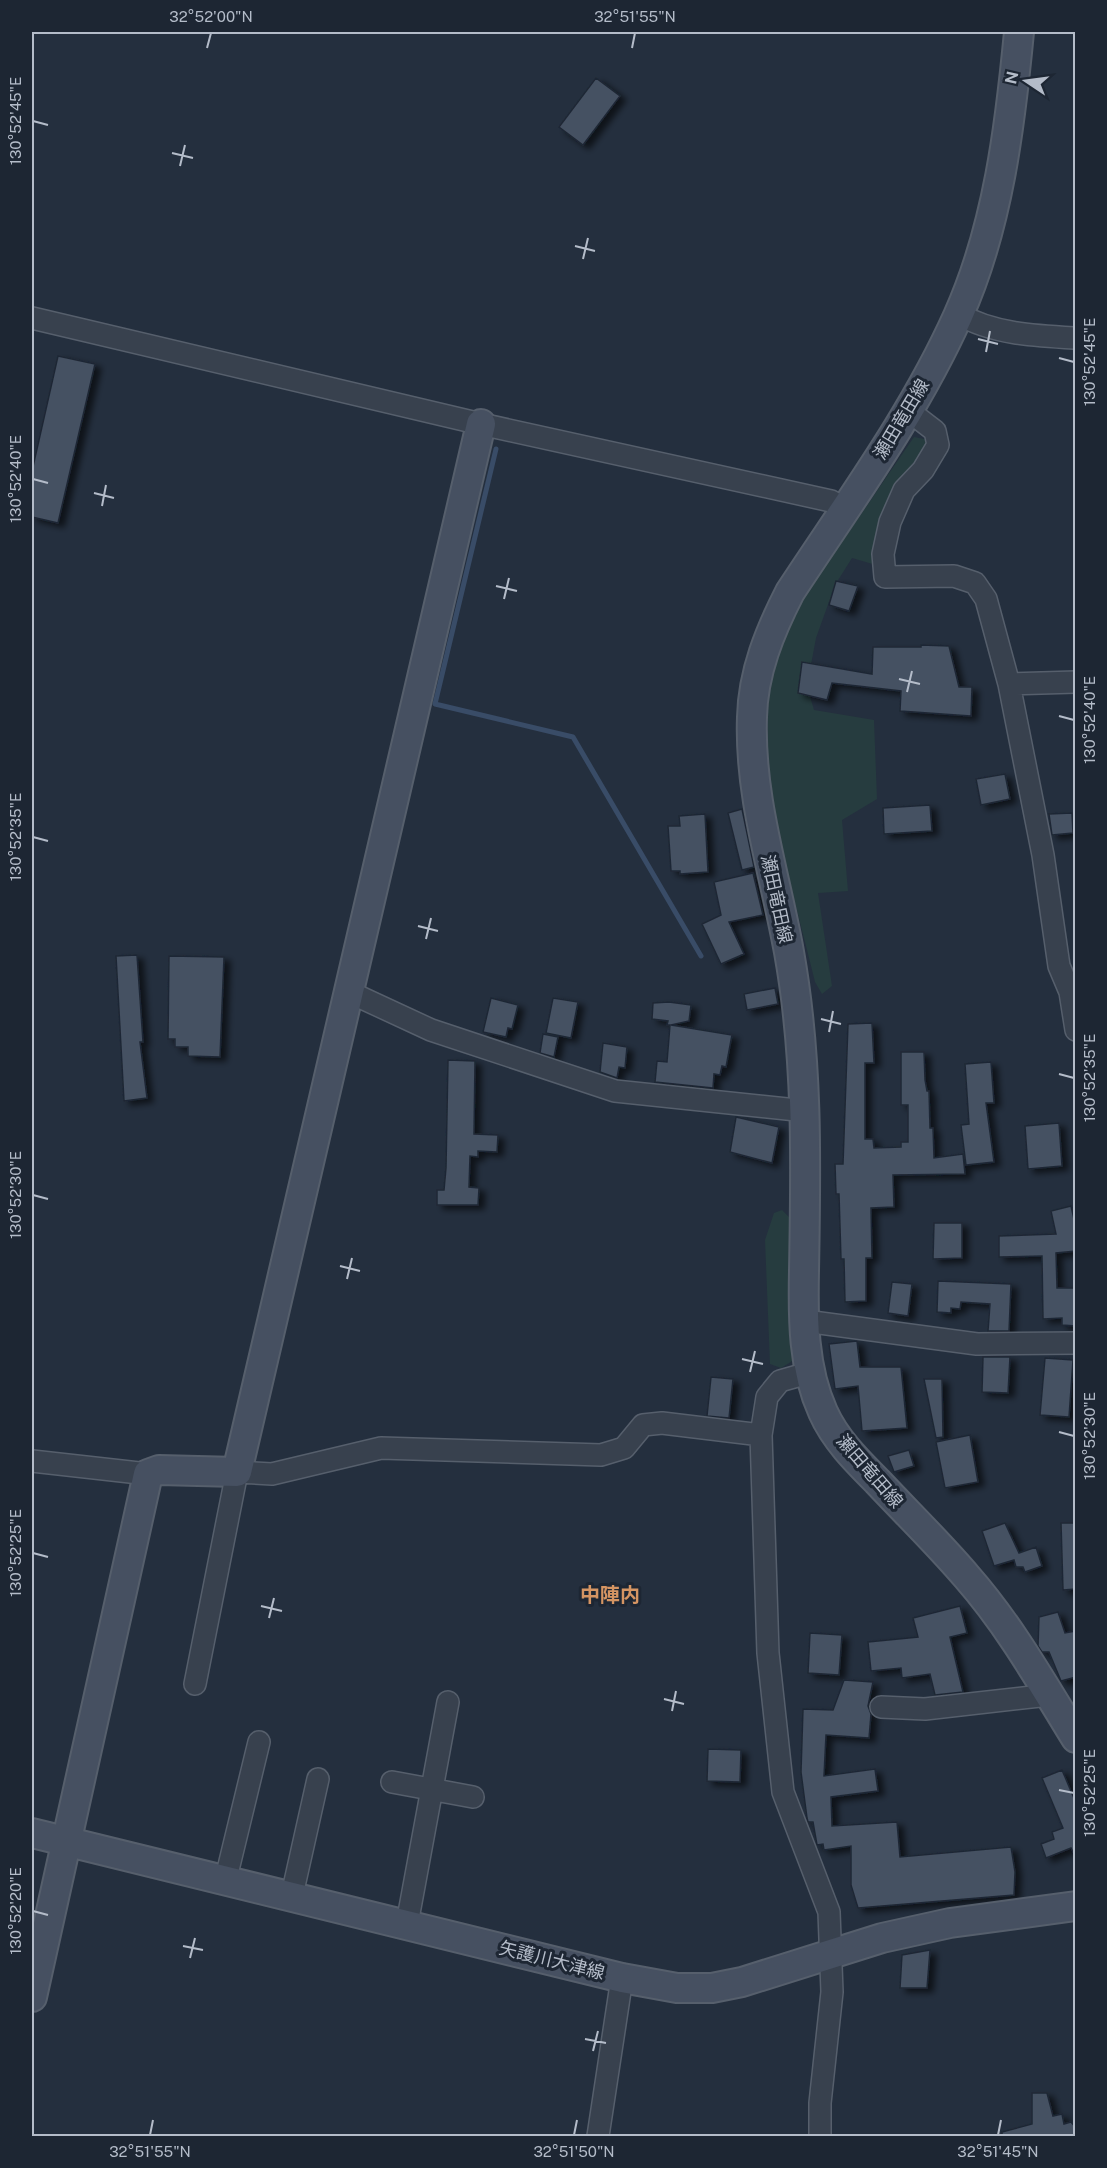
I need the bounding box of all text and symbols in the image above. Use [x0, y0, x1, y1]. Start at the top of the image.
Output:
text: 32°52'00"N [169, 8, 253, 25]
text: 32°51'55"N [594, 8, 676, 25]
north arrow [996, 51, 1056, 111]
text: N [1001, 70, 1023, 86]
text: 130°52'45"E [7, 77, 24, 165]
text: 130°52'45"E [1081, 318, 1098, 406]
street label: 瀬田竜田線 [869, 375, 933, 463]
text: 130°52'40"E [7, 435, 24, 523]
text: 130°52'40"E [1081, 676, 1098, 764]
text: 130°52'35"E [7, 793, 24, 881]
street label: 瀬田竜田線 [757, 853, 797, 945]
text: 130°52'35"E [1081, 1034, 1098, 1122]
text: 130°52'30"E [7, 1151, 24, 1239]
text: 130°52'30"E [1081, 1392, 1098, 1480]
street label: 瀬田竜田線 [833, 1430, 907, 1512]
text: 130°52'25"E [7, 1509, 24, 1597]
district label: 中陣内 [580, 1583, 640, 1607]
text: 130°52'25"E [1081, 1749, 1098, 1837]
text: 130°52'20"E [7, 1867, 24, 1955]
street label: 矢護川大津線 [497, 1937, 607, 1983]
text: 32°51'55"N [109, 2143, 191, 2160]
text: 32°51'50"N [533, 2143, 615, 2160]
text: 32°51'45"N [957, 2143, 1039, 2160]

